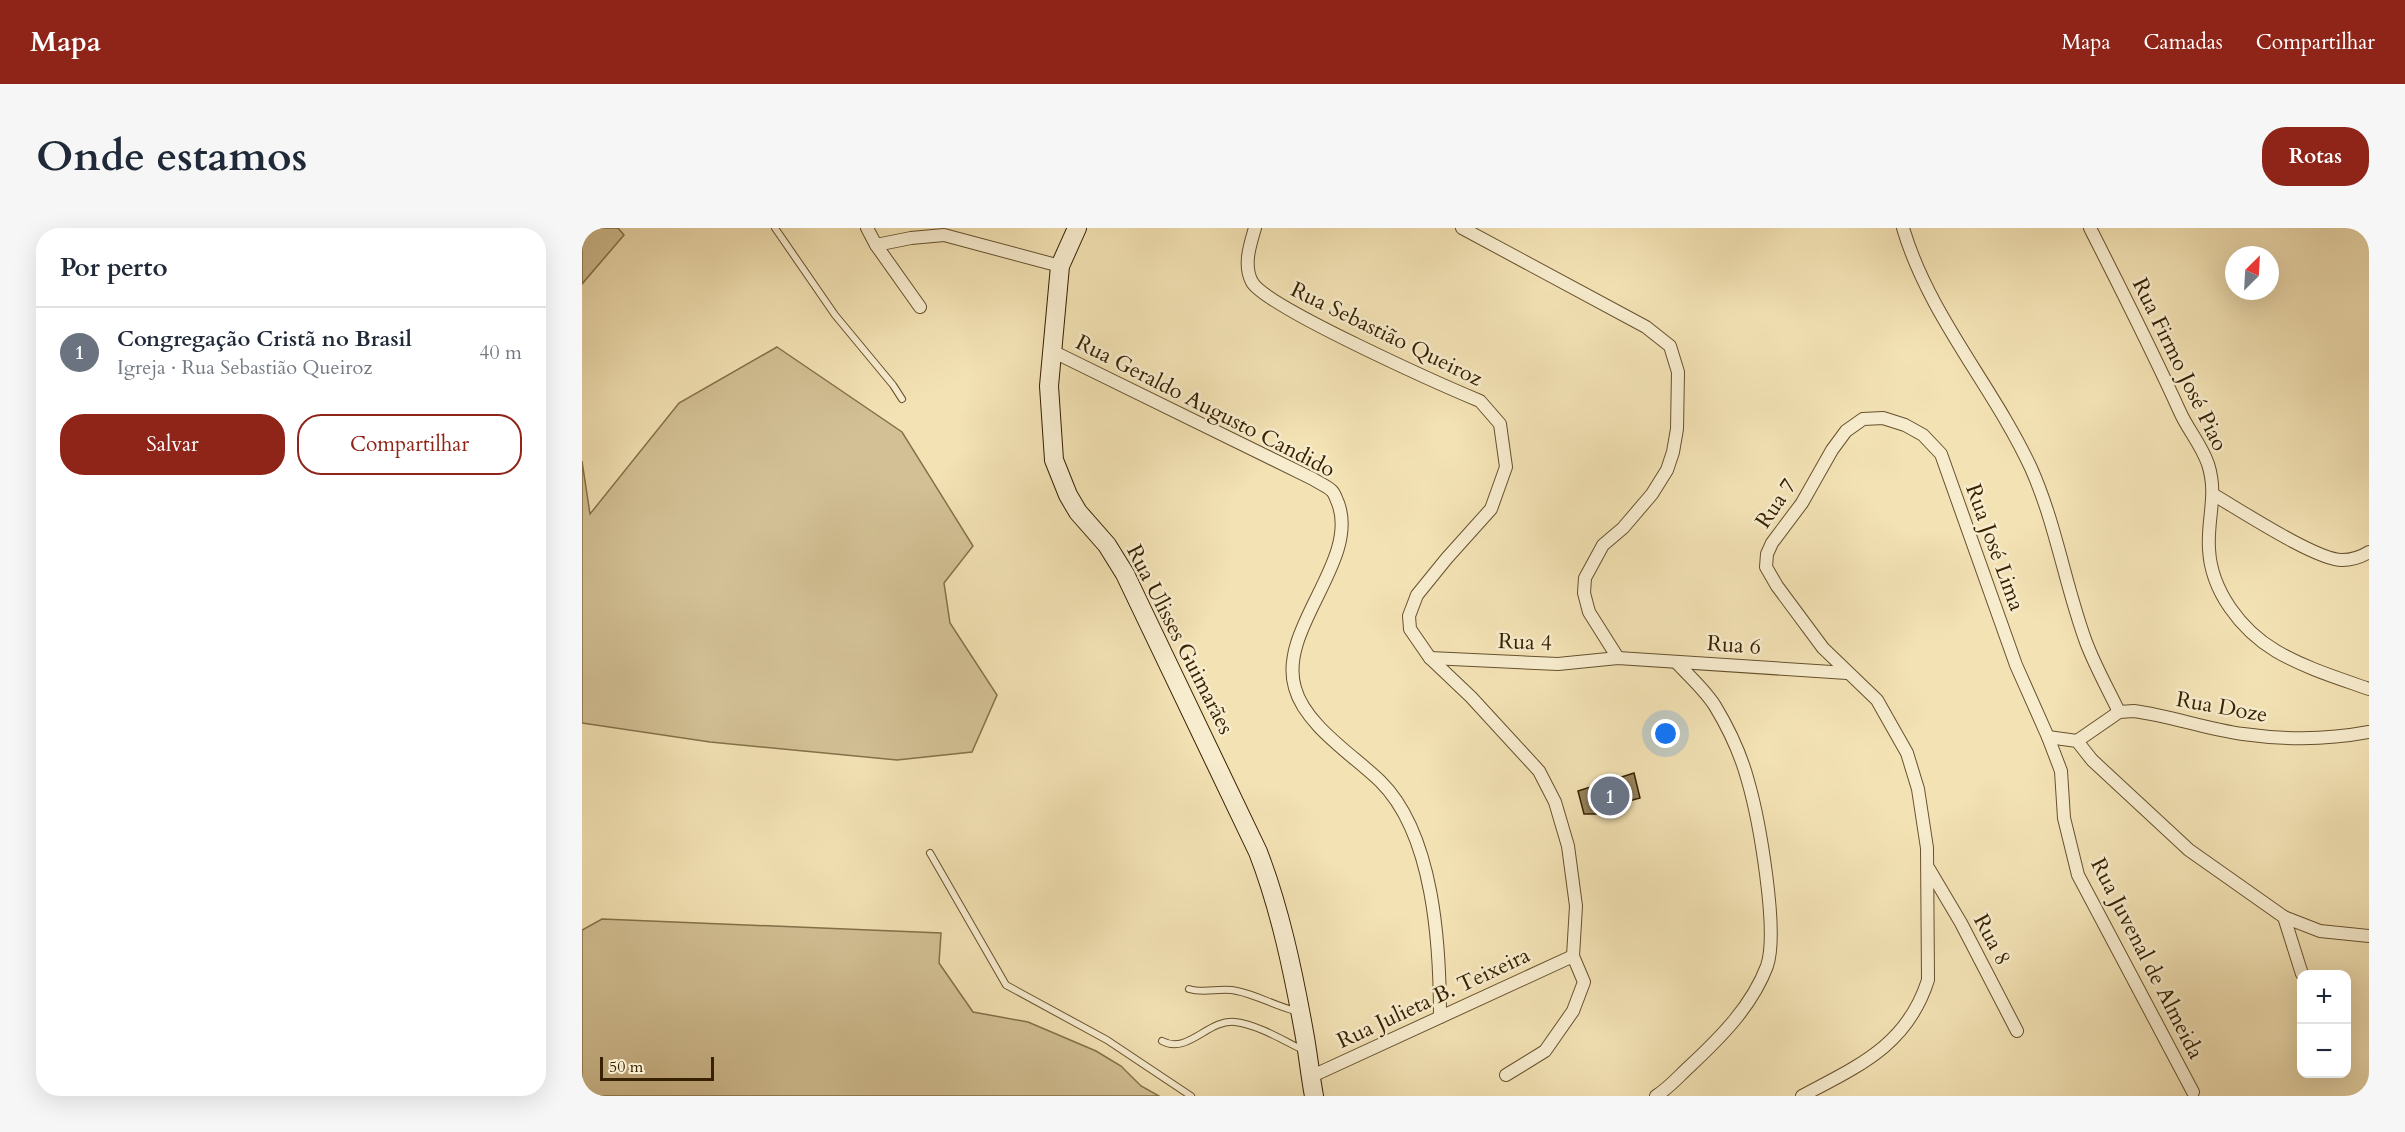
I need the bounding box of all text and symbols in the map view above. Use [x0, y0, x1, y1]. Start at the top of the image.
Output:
text: Mapa [30, 23, 101, 61]
text: Mapa [2061, 28, 2111, 57]
text: Camadas [2144, 28, 2223, 57]
text: Compartilhar [2256, 28, 2375, 57]
button: Rotas [2262, 127, 2369, 186]
text: Onde estamos [36, 128, 307, 185]
north arrow [2225, 246, 2279, 300]
text: Por perto [60, 250, 168, 285]
street label: Rua Firmo José Piao [2125, 273, 2235, 456]
street label: Rua Sebastião Queiroz [1286, 274, 1488, 393]
text: Congregação Cristã no Brasil [117, 324, 412, 354]
street label: Rua Geraldo Augusto Candido [1071, 327, 1340, 485]
text: 1 [74, 339, 85, 366]
text: 40 m [479, 339, 522, 366]
text: Igreja · Rua Sebastião Queiroz [117, 354, 372, 381]
button: Salvar [60, 414, 285, 475]
button: Compartilhar [297, 414, 522, 475]
street label: Rua 7 [1748, 473, 1803, 534]
street label: Rua José Lima [1958, 480, 2032, 615]
street label: Rua Ulisses Guimarães [1119, 539, 1241, 739]
street label: Rua 4 [1497, 626, 1552, 658]
street label: Rua 6 [1706, 628, 1762, 662]
street label: Rua Doze [2174, 684, 2270, 730]
your location [1651, 719, 1680, 748]
pin: 1 [1590, 774, 1630, 818]
street label: Rua Juvenal de Almeida [2083, 853, 2211, 1064]
street label: Rua 8 [1966, 909, 2018, 970]
street label: Rua Julieta B. Teixeira [1332, 940, 1535, 1056]
map controls [2297, 970, 2351, 1078]
button: + [2297, 970, 2351, 1024]
button: − [2297, 1024, 2351, 1078]
scale bar [600, 1054, 714, 1082]
text: 50 m [609, 1056, 643, 1078]

